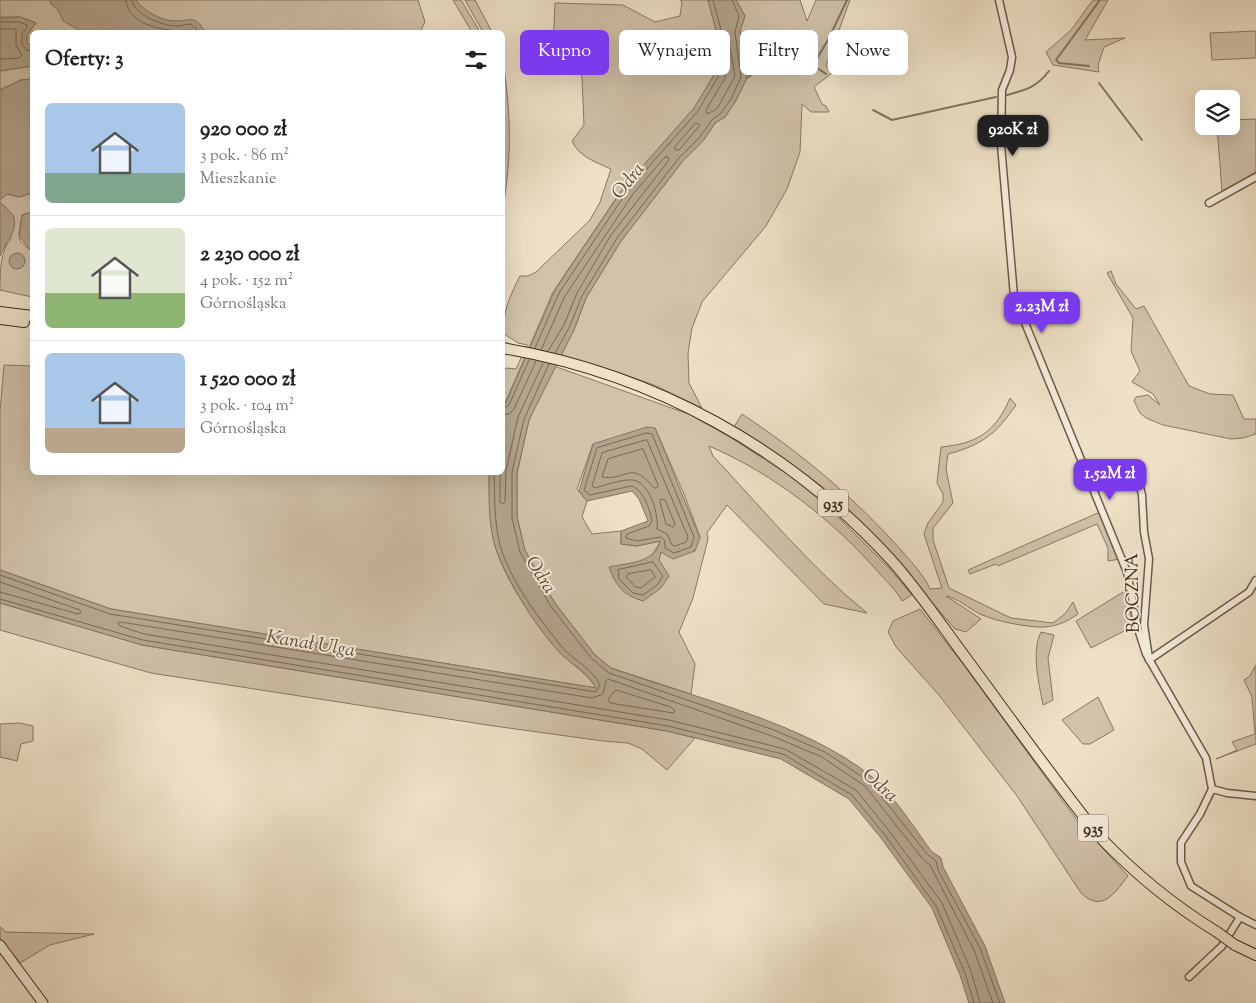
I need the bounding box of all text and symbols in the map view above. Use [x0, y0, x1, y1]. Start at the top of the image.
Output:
chip: Kupno [520, 30, 609, 75]
chip: Wynajem [619, 30, 730, 75]
chip: Filtry [740, 30, 818, 75]
chip: Nowe [828, 30, 908, 75]
text: Oferty: 3 [45, 45, 123, 75]
icon: filters [462, 46, 490, 74]
map controls [1195, 90, 1240, 135]
button: layers [1195, 90, 1240, 135]
pin: 920K zł [967, 114, 1059, 157]
text: 920 000 zł [200, 115, 287, 145]
text: 920K zł [988, 119, 1038, 142]
icon: home [85, 123, 145, 183]
text: 3 pok. · 86 m² [200, 145, 289, 168]
water label: Odra [606, 157, 652, 206]
text: Mieszkanie [200, 168, 276, 191]
text: 2 230 000 zł [200, 240, 300, 270]
icon: home [85, 248, 145, 308]
text: 4 pok. · 152 m² [200, 270, 293, 293]
pin: 2.23M zł [990, 292, 1094, 334]
text: Górnośląska [200, 293, 286, 316]
text: 2.23M zł [1015, 296, 1069, 319]
text: 1 520 000 zł [200, 365, 296, 395]
icon: home [85, 373, 145, 433]
text: 3 pok. · 104 m² [200, 395, 294, 418]
text: Górnośląska [200, 418, 286, 441]
pin: 1.52M zł [1058, 458, 1162, 501]
text: 1.52M zł [1084, 463, 1136, 486]
road number: 935 [818, 489, 848, 516]
water label: Odra [518, 551, 562, 600]
street label: BOCZNA [1120, 552, 1148, 633]
water label: Kanał Ulga [264, 624, 357, 665]
water label: Odra [855, 762, 903, 809]
road number: 935 [1078, 814, 1108, 841]

